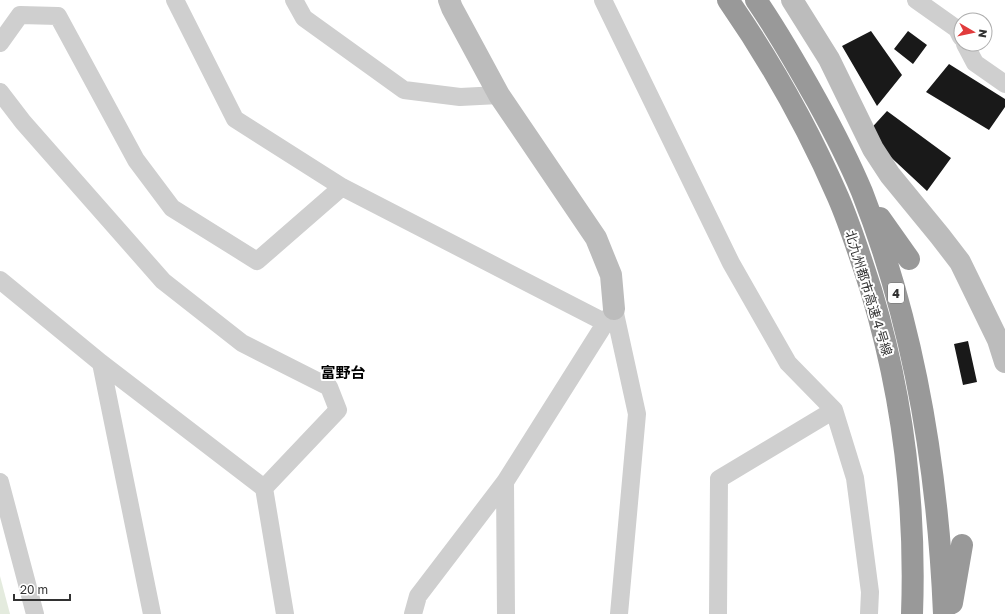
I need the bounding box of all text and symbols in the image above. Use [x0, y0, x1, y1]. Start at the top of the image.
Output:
north arrow [953, 12, 993, 52]
text: N [976, 28, 990, 39]
street label: 北九州都市高速４号線 [842, 228, 896, 358]
road number: 4 [888, 283, 904, 303]
district label: 富野台 [320, 363, 366, 381]
scale bar [14, 576, 70, 602]
text: 20 m [20, 582, 48, 597]

